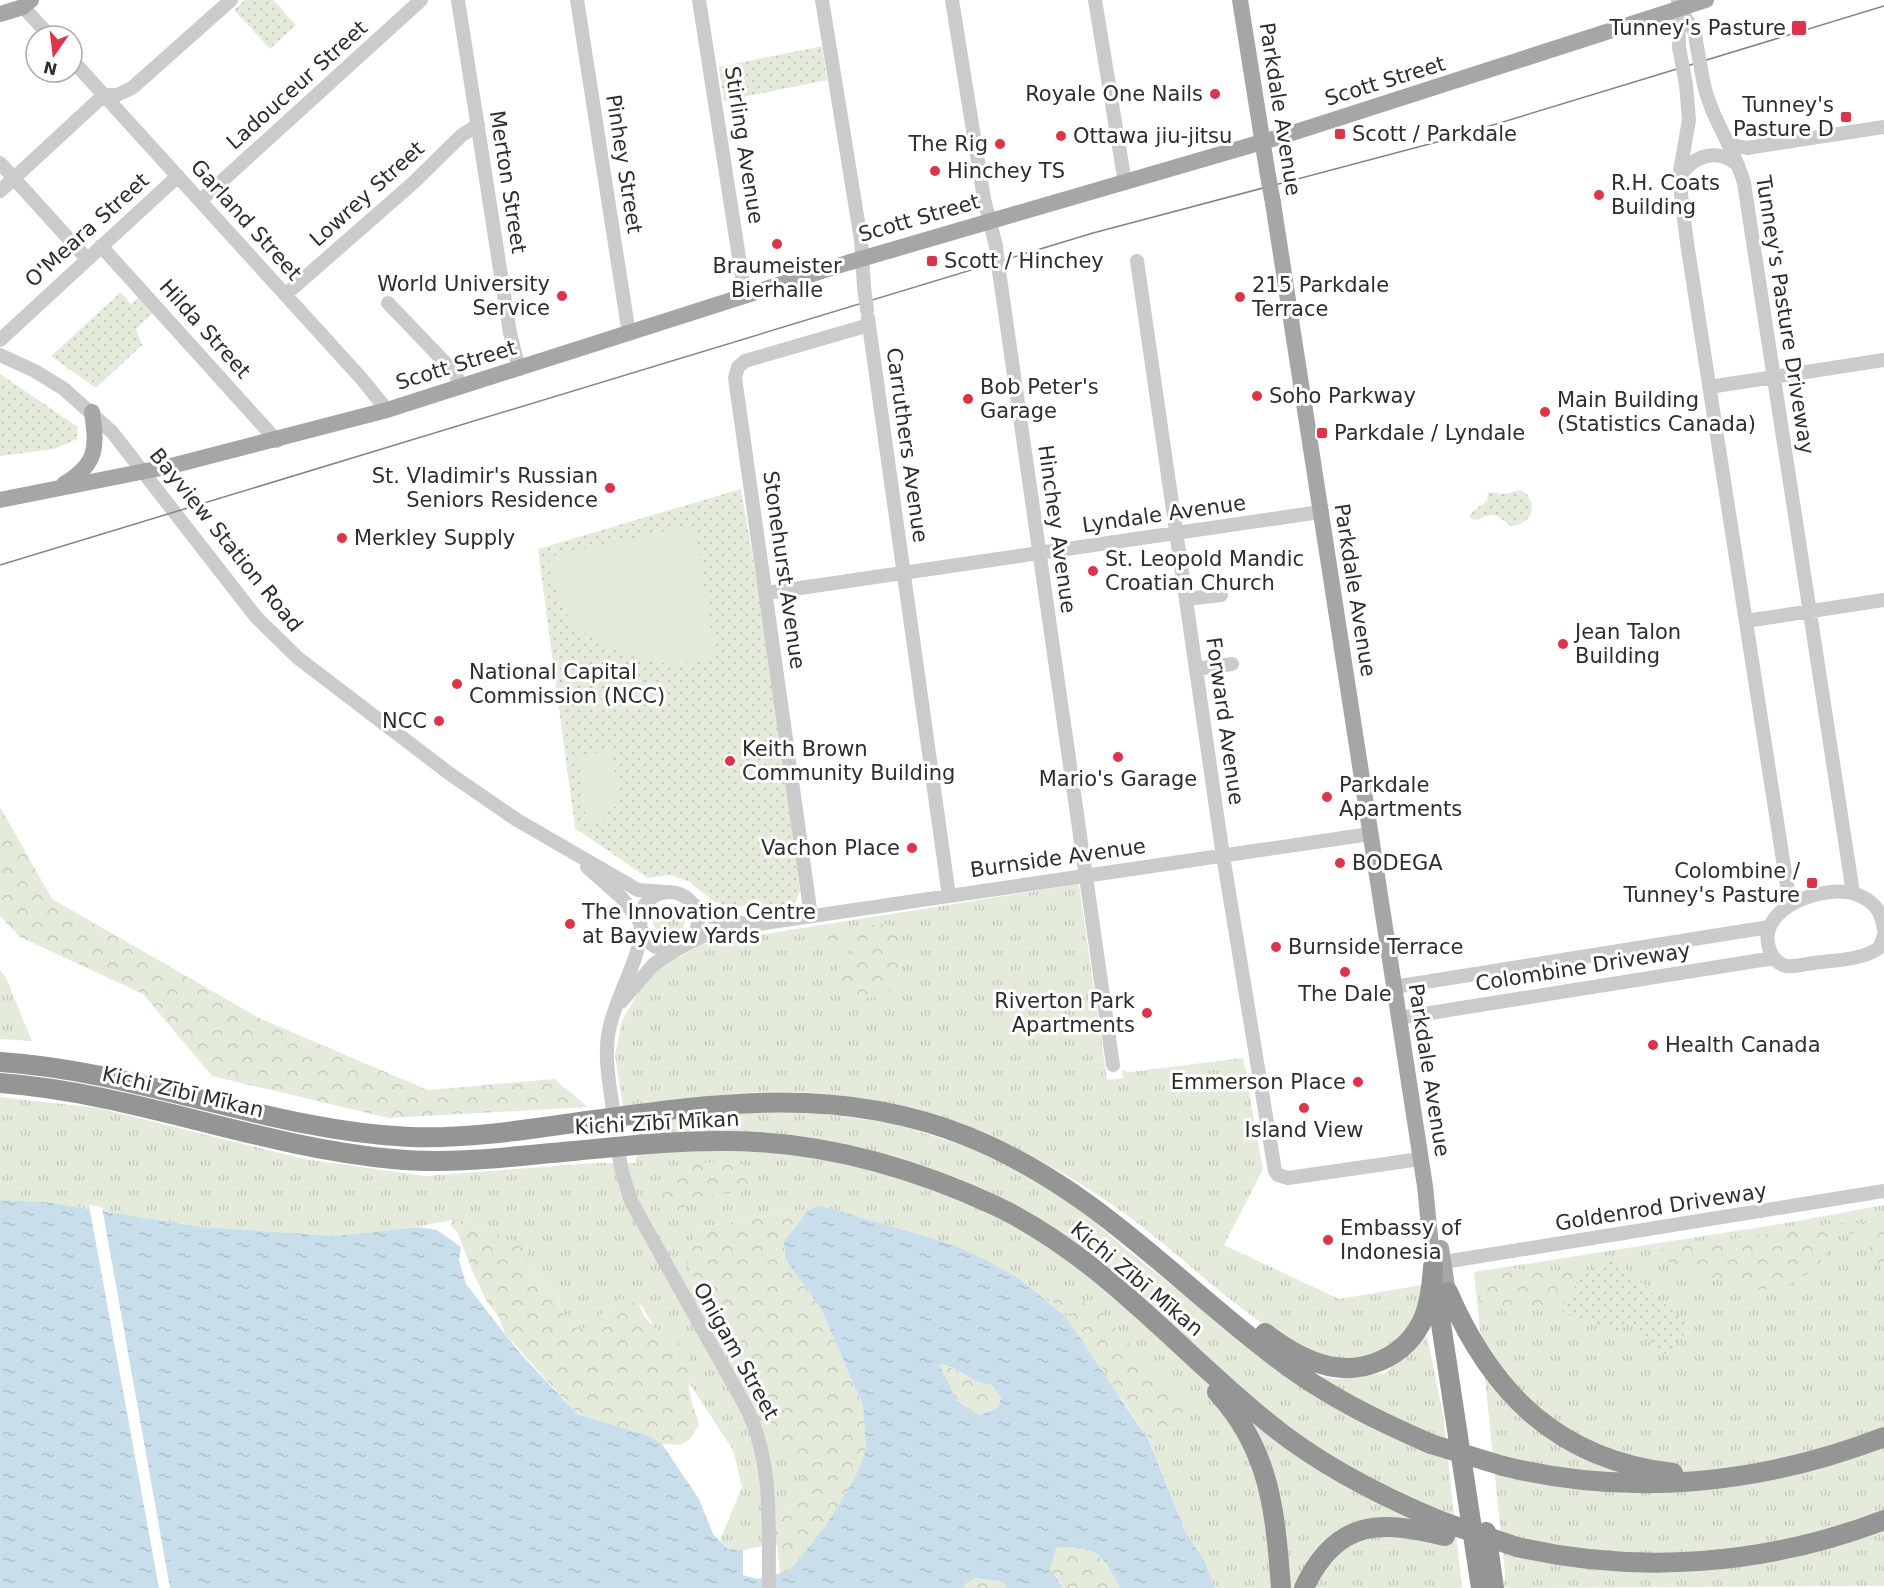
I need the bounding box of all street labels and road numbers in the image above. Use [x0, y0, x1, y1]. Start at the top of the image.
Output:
street label: Ladouceur Street [222, 16, 372, 154]
street label: Parkdale Avenue [1254, 21, 1306, 197]
street label: Scott Street [1322, 51, 1448, 111]
street label: Stirling Avenue [720, 65, 768, 225]
street label: Pinhey Street [601, 93, 647, 235]
street label: Merton Street [485, 109, 531, 255]
street label: Lowrey Street [305, 136, 429, 252]
street label: Garland Street [186, 155, 306, 285]
street label: O'Meara Street [20, 168, 154, 292]
street label: Tunney's Pasture Driveway [1751, 173, 1819, 456]
street label: Scott Street [856, 189, 982, 247]
street label: Hilda Street [155, 275, 255, 383]
street label: Scott Street [393, 335, 519, 395]
street label: Carruthers Avenue [881, 346, 933, 544]
street label: Hinchey Avenue [1033, 443, 1081, 615]
street label: Bayview Station Road [145, 444, 307, 636]
street label: Stonehurst Avenue [758, 469, 810, 671]
street label: Lyndale Avenue [1081, 491, 1247, 537]
street label: Parkdale Avenue [1329, 502, 1381, 678]
street label: Forward Avenue [1201, 636, 1249, 806]
street label: Burnside Avenue [969, 834, 1147, 882]
street label: Colombine Driveway [1474, 938, 1692, 996]
street label: Parkdale Avenue [1403, 982, 1455, 1158]
street label: Kichi Zībī Mīkan [100, 1062, 266, 1122]
street label: Kichi Zībī Mīkan [574, 1107, 740, 1139]
street label: Goldenrod Driveway [1553, 1178, 1769, 1236]
street label: Kichi Zībī Mīkan [1066, 1217, 1208, 1341]
street label: Onigam Street [688, 1278, 784, 1424]

